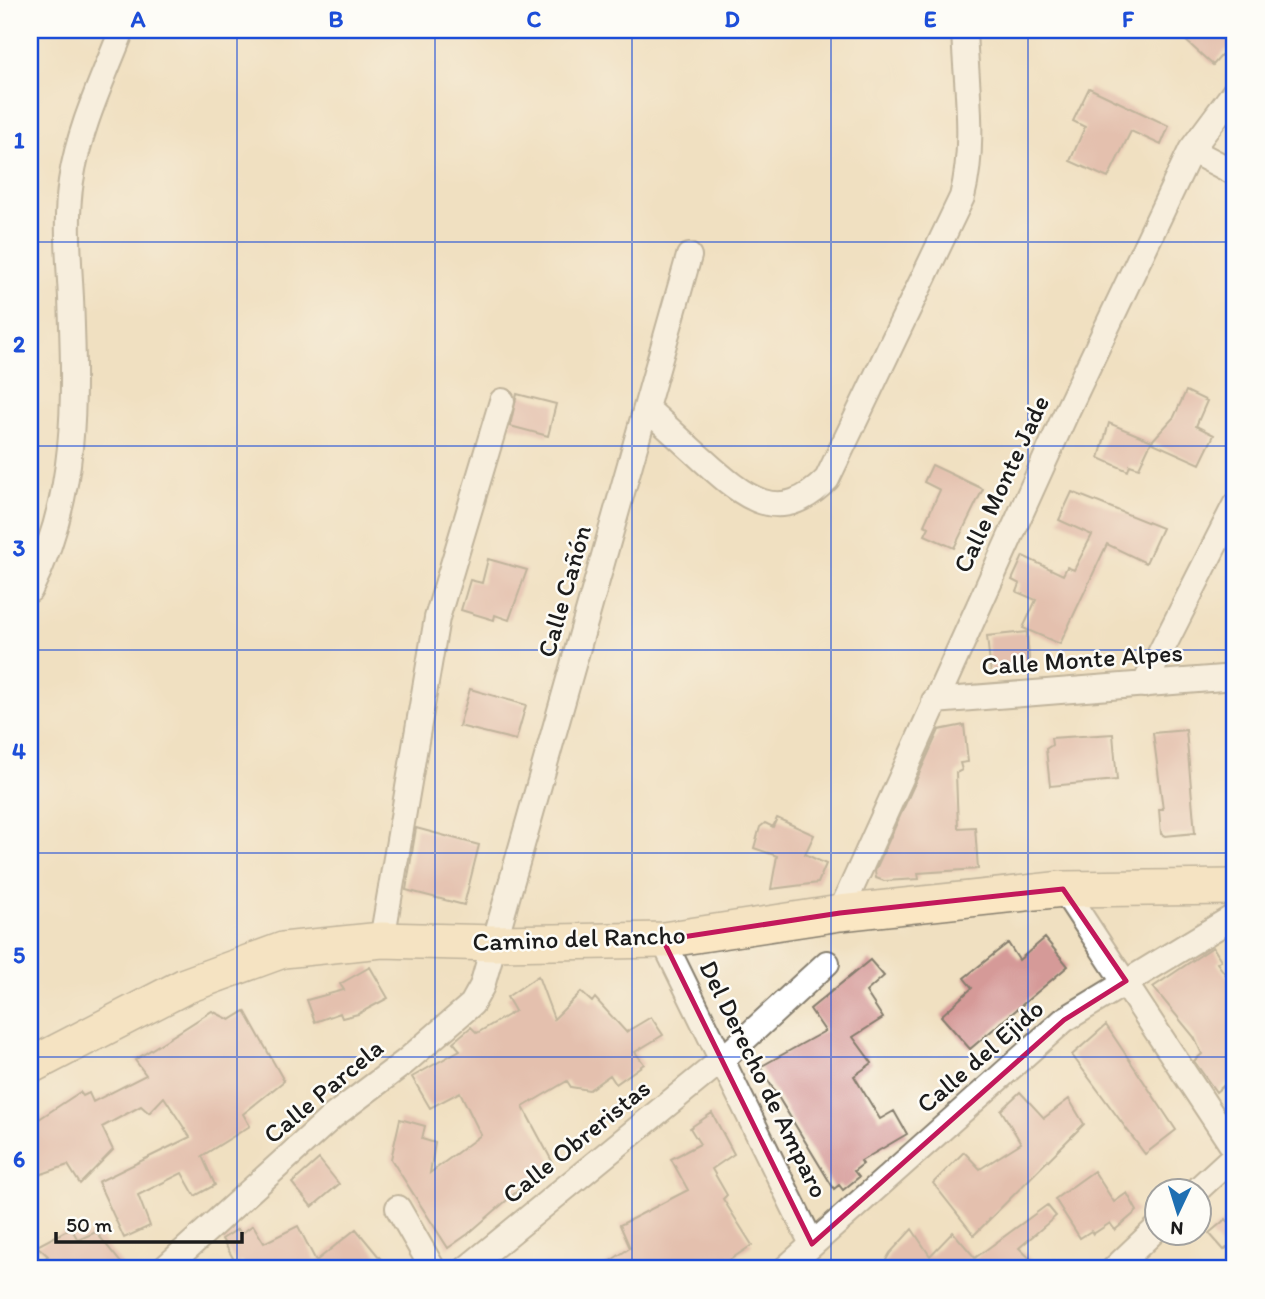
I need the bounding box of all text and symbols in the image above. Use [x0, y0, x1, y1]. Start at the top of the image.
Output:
text: A [130, 5, 146, 33]
text: B [329, 5, 344, 33]
text: C [527, 5, 542, 33]
text: D [724, 5, 740, 33]
text: E [924, 5, 937, 33]
text: F [1122, 5, 1135, 33]
text: 1 [14, 126, 25, 154]
text: 2 [13, 330, 26, 358]
street label: Calle Monte Jade [946, 390, 1056, 578]
street label: Calle Cañón [530, 521, 598, 661]
text: 3 [13, 534, 26, 562]
street label: Calle Monte Alpes [980, 636, 1184, 682]
text: 4 [12, 737, 26, 765]
street label: Camino del Rancho [472, 918, 686, 958]
text: 5 [13, 941, 25, 969]
street label: Del Derecho de Amparo [693, 955, 835, 1203]
street label: Calle del Ejido [910, 992, 1050, 1120]
street label: Calle Parcela [257, 1031, 390, 1150]
street label: Calle Obreristas [496, 1072, 656, 1210]
text: 6 [13, 1145, 25, 1173]
north arrow [1142, 1176, 1212, 1246]
scale bar [56, 1201, 242, 1245]
text: 50 m [66, 1212, 113, 1237]
text: N [1170, 1217, 1184, 1240]

